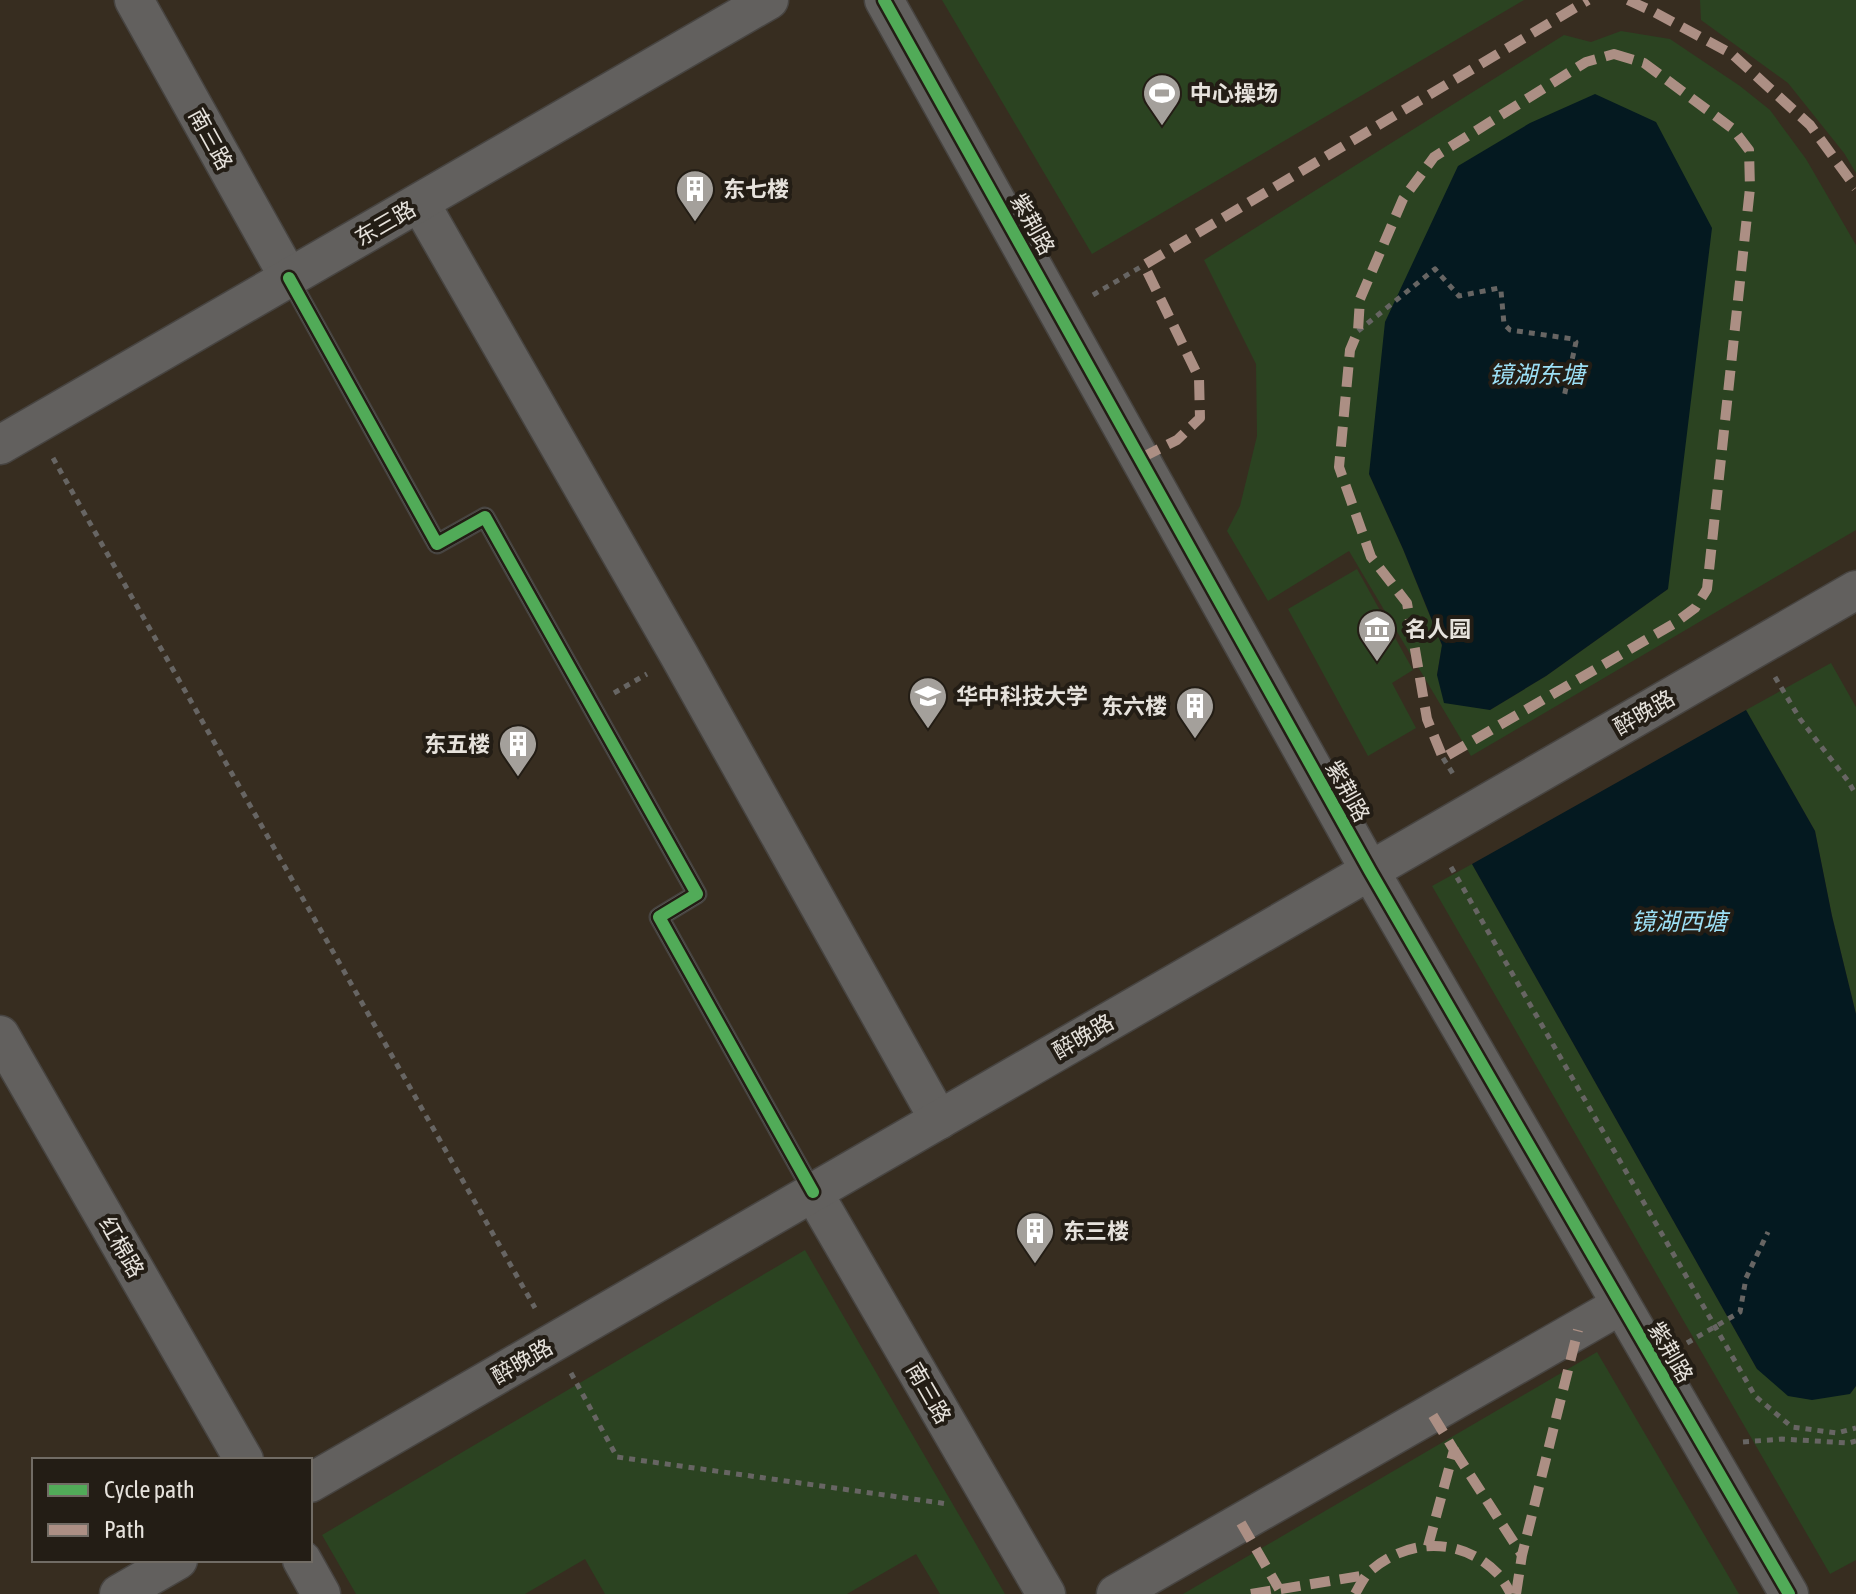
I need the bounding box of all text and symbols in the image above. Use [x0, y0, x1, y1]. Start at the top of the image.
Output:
sports icon: 中心操场 [1141, 72, 1183, 127]
place label: 中心操场 [1190, 80, 1278, 106]
street label: 南三路 [184, 104, 238, 174]
building icon: 东七楼 [674, 168, 716, 223]
place label: 东七楼 [723, 176, 789, 202]
street label: 紫荆路 [1006, 189, 1060, 259]
street label: 东三路 [350, 195, 420, 251]
water label: 镜湖东塘 [1489, 361, 1589, 388]
museum icon: 名人园 [1356, 608, 1398, 663]
place label: 名人园 [1405, 616, 1471, 642]
school or university icon: 华中科技大学 [907, 675, 949, 730]
place label: 华中科技大学 [956, 683, 1088, 709]
street label: 醉晚路 [1609, 684, 1679, 740]
building icon: 东六楼 [1174, 685, 1216, 740]
place label: 东六楼 [1101, 693, 1167, 719]
building icon: 东五楼 [497, 723, 539, 778]
place label: 东五楼 [424, 731, 490, 757]
street label: 紫荆路 [1321, 756, 1375, 826]
water label: 镜湖西塘 [1631, 908, 1731, 935]
street label: 醉晚路 [1048, 1008, 1118, 1064]
building icon: 东三楼 [1014, 1210, 1056, 1265]
street label: 红棉路 [94, 1212, 150, 1282]
place label: 东三楼 [1063, 1218, 1129, 1244]
street label: 紫荆路 [1643, 1317, 1699, 1387]
street label: 醉晚路 [487, 1333, 557, 1389]
street label: 南三路 [901, 1358, 957, 1428]
legend [32, 1458, 312, 1562]
text: Cycle path [104, 1476, 195, 1503]
text: Path [104, 1516, 145, 1543]

